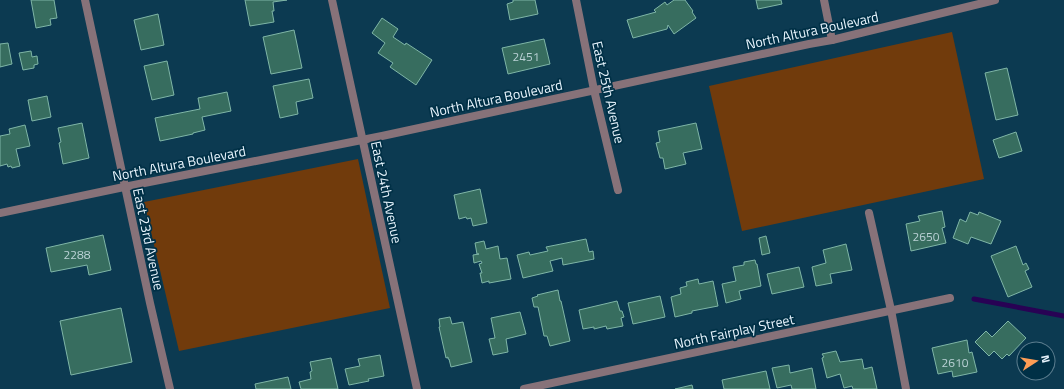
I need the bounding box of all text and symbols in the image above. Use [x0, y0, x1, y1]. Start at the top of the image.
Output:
street label: North Altura Boulevard [744, 6, 880, 54]
street label: East 25th Avenue [587, 39, 631, 145]
house number: 2451 [513, 47, 539, 66]
street label: North Altura Boulevard [428, 74, 564, 122]
street label: East 24th Avenue [366, 139, 408, 245]
street label: North Altura Boulevard [111, 140, 247, 186]
street label: East 23rd Avenue [128, 186, 170, 292]
house number: 2650 [913, 227, 940, 246]
house number: 2288 [64, 245, 91, 264]
street label: North Fairplay Street [672, 308, 796, 354]
north arrow [1016, 341, 1056, 381]
house number: 2610 [942, 353, 969, 372]
text: N [1037, 354, 1054, 364]

